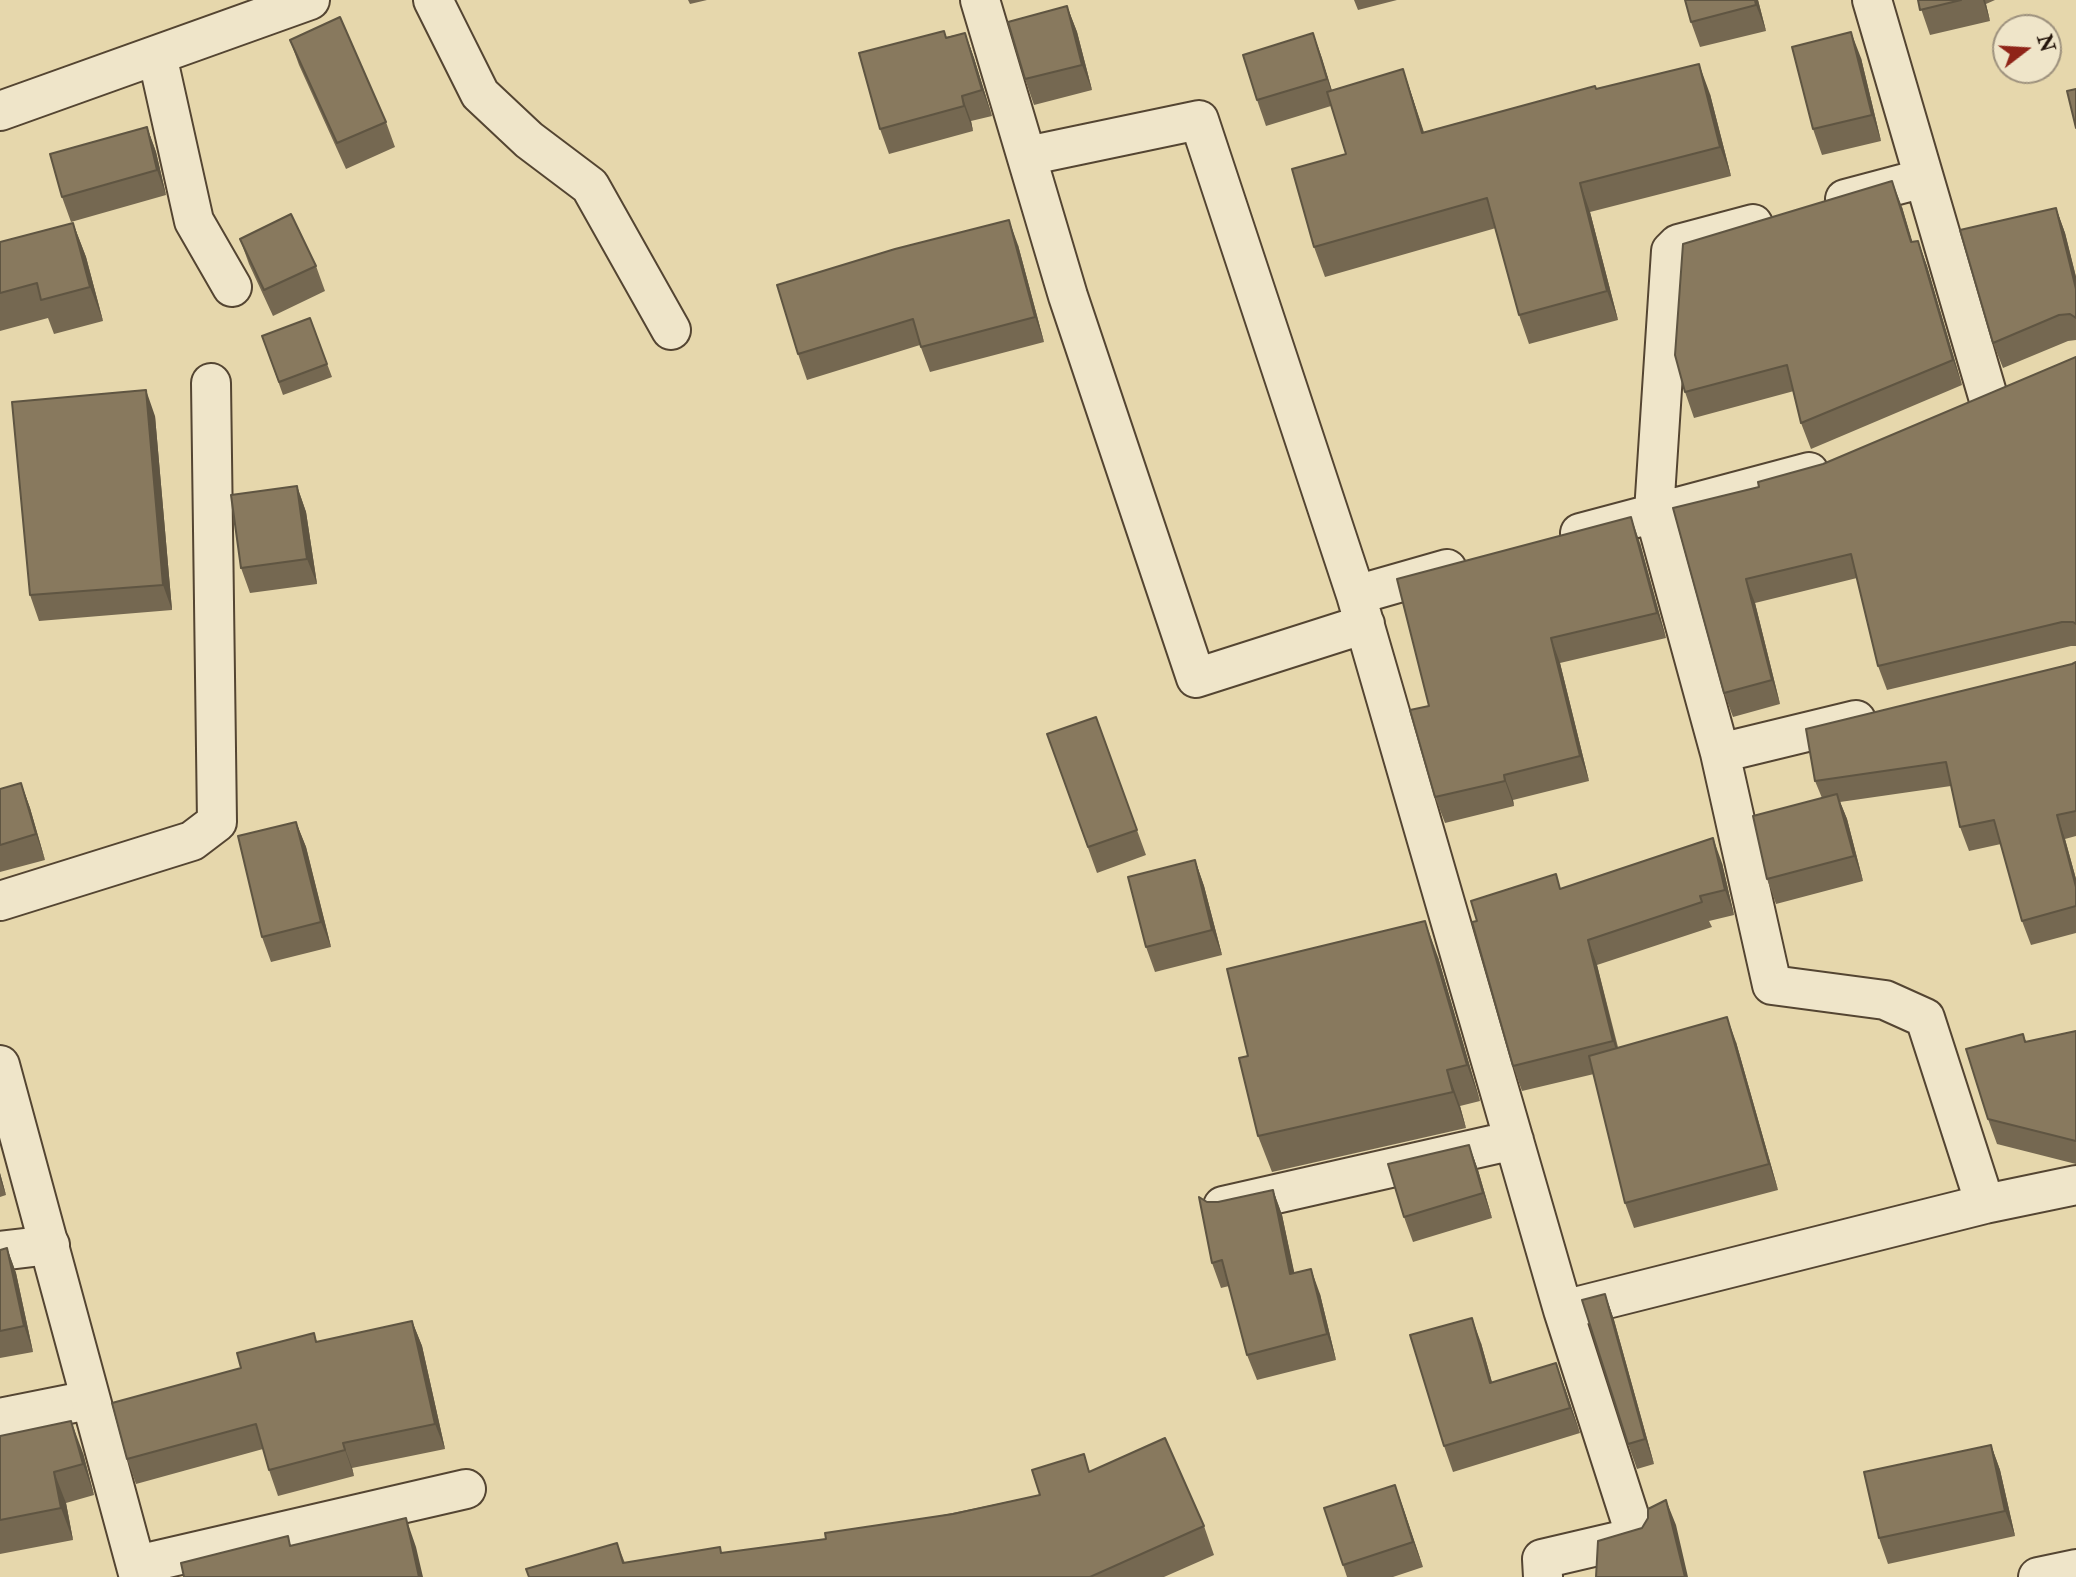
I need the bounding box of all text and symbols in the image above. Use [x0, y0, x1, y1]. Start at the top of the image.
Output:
north arrow [1992, 14, 2062, 84]
text: N [2031, 32, 2059, 55]

